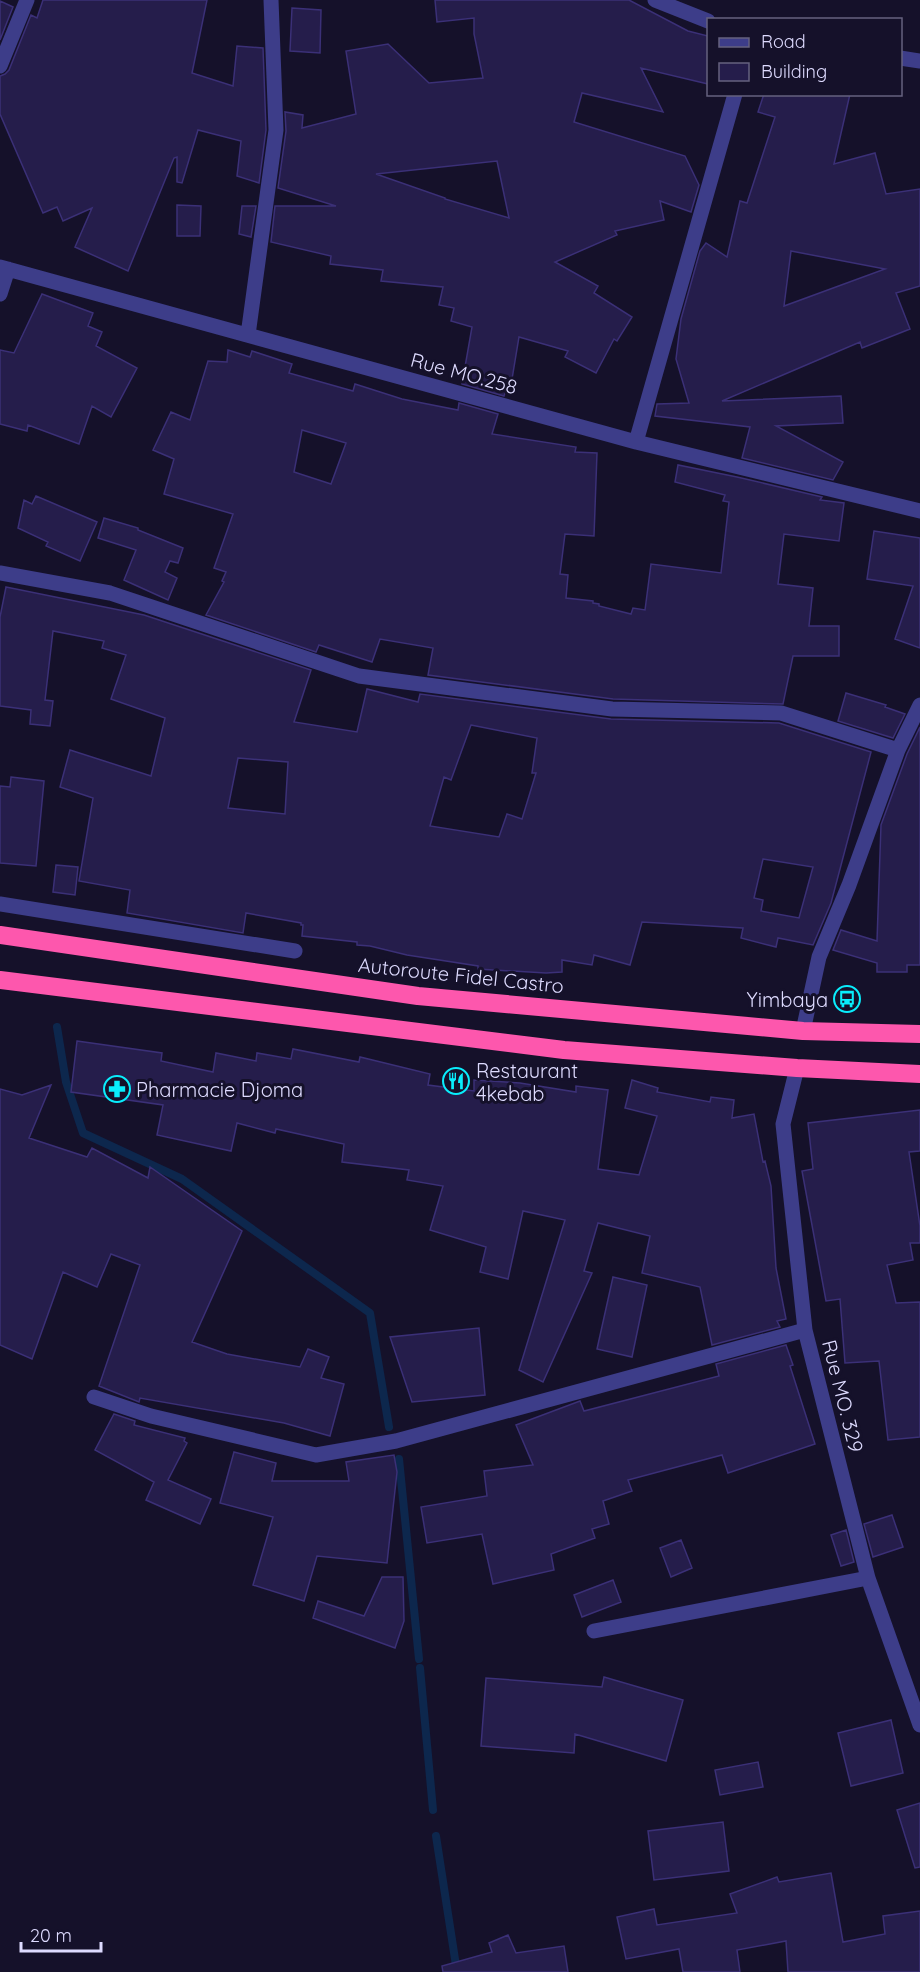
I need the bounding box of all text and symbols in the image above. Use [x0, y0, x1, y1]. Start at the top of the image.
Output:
legend [707, 18, 902, 96]
text: Road [761, 30, 806, 53]
text: Building [761, 60, 827, 83]
street label: Rue MO.258 [408, 347, 520, 399]
street label: Autoroute Fidel Castro [357, 952, 565, 998]
bus stop icon: Yimbaya [832, 984, 862, 1014]
place label: Yimbaya [747, 987, 828, 1012]
place label: Restaurant 4kebab [476, 1058, 578, 1106]
restaurant icon: Restaurant 4kebab [441, 1066, 471, 1096]
pharmacy icon: Pharmacie Djoma [102, 1074, 132, 1104]
place label: Pharmacie Djoma [136, 1077, 303, 1102]
street label: Rue MO. 329 [817, 1337, 869, 1455]
scale bar [21, 1915, 100, 1953]
text: 20 m [30, 1924, 72, 1947]

